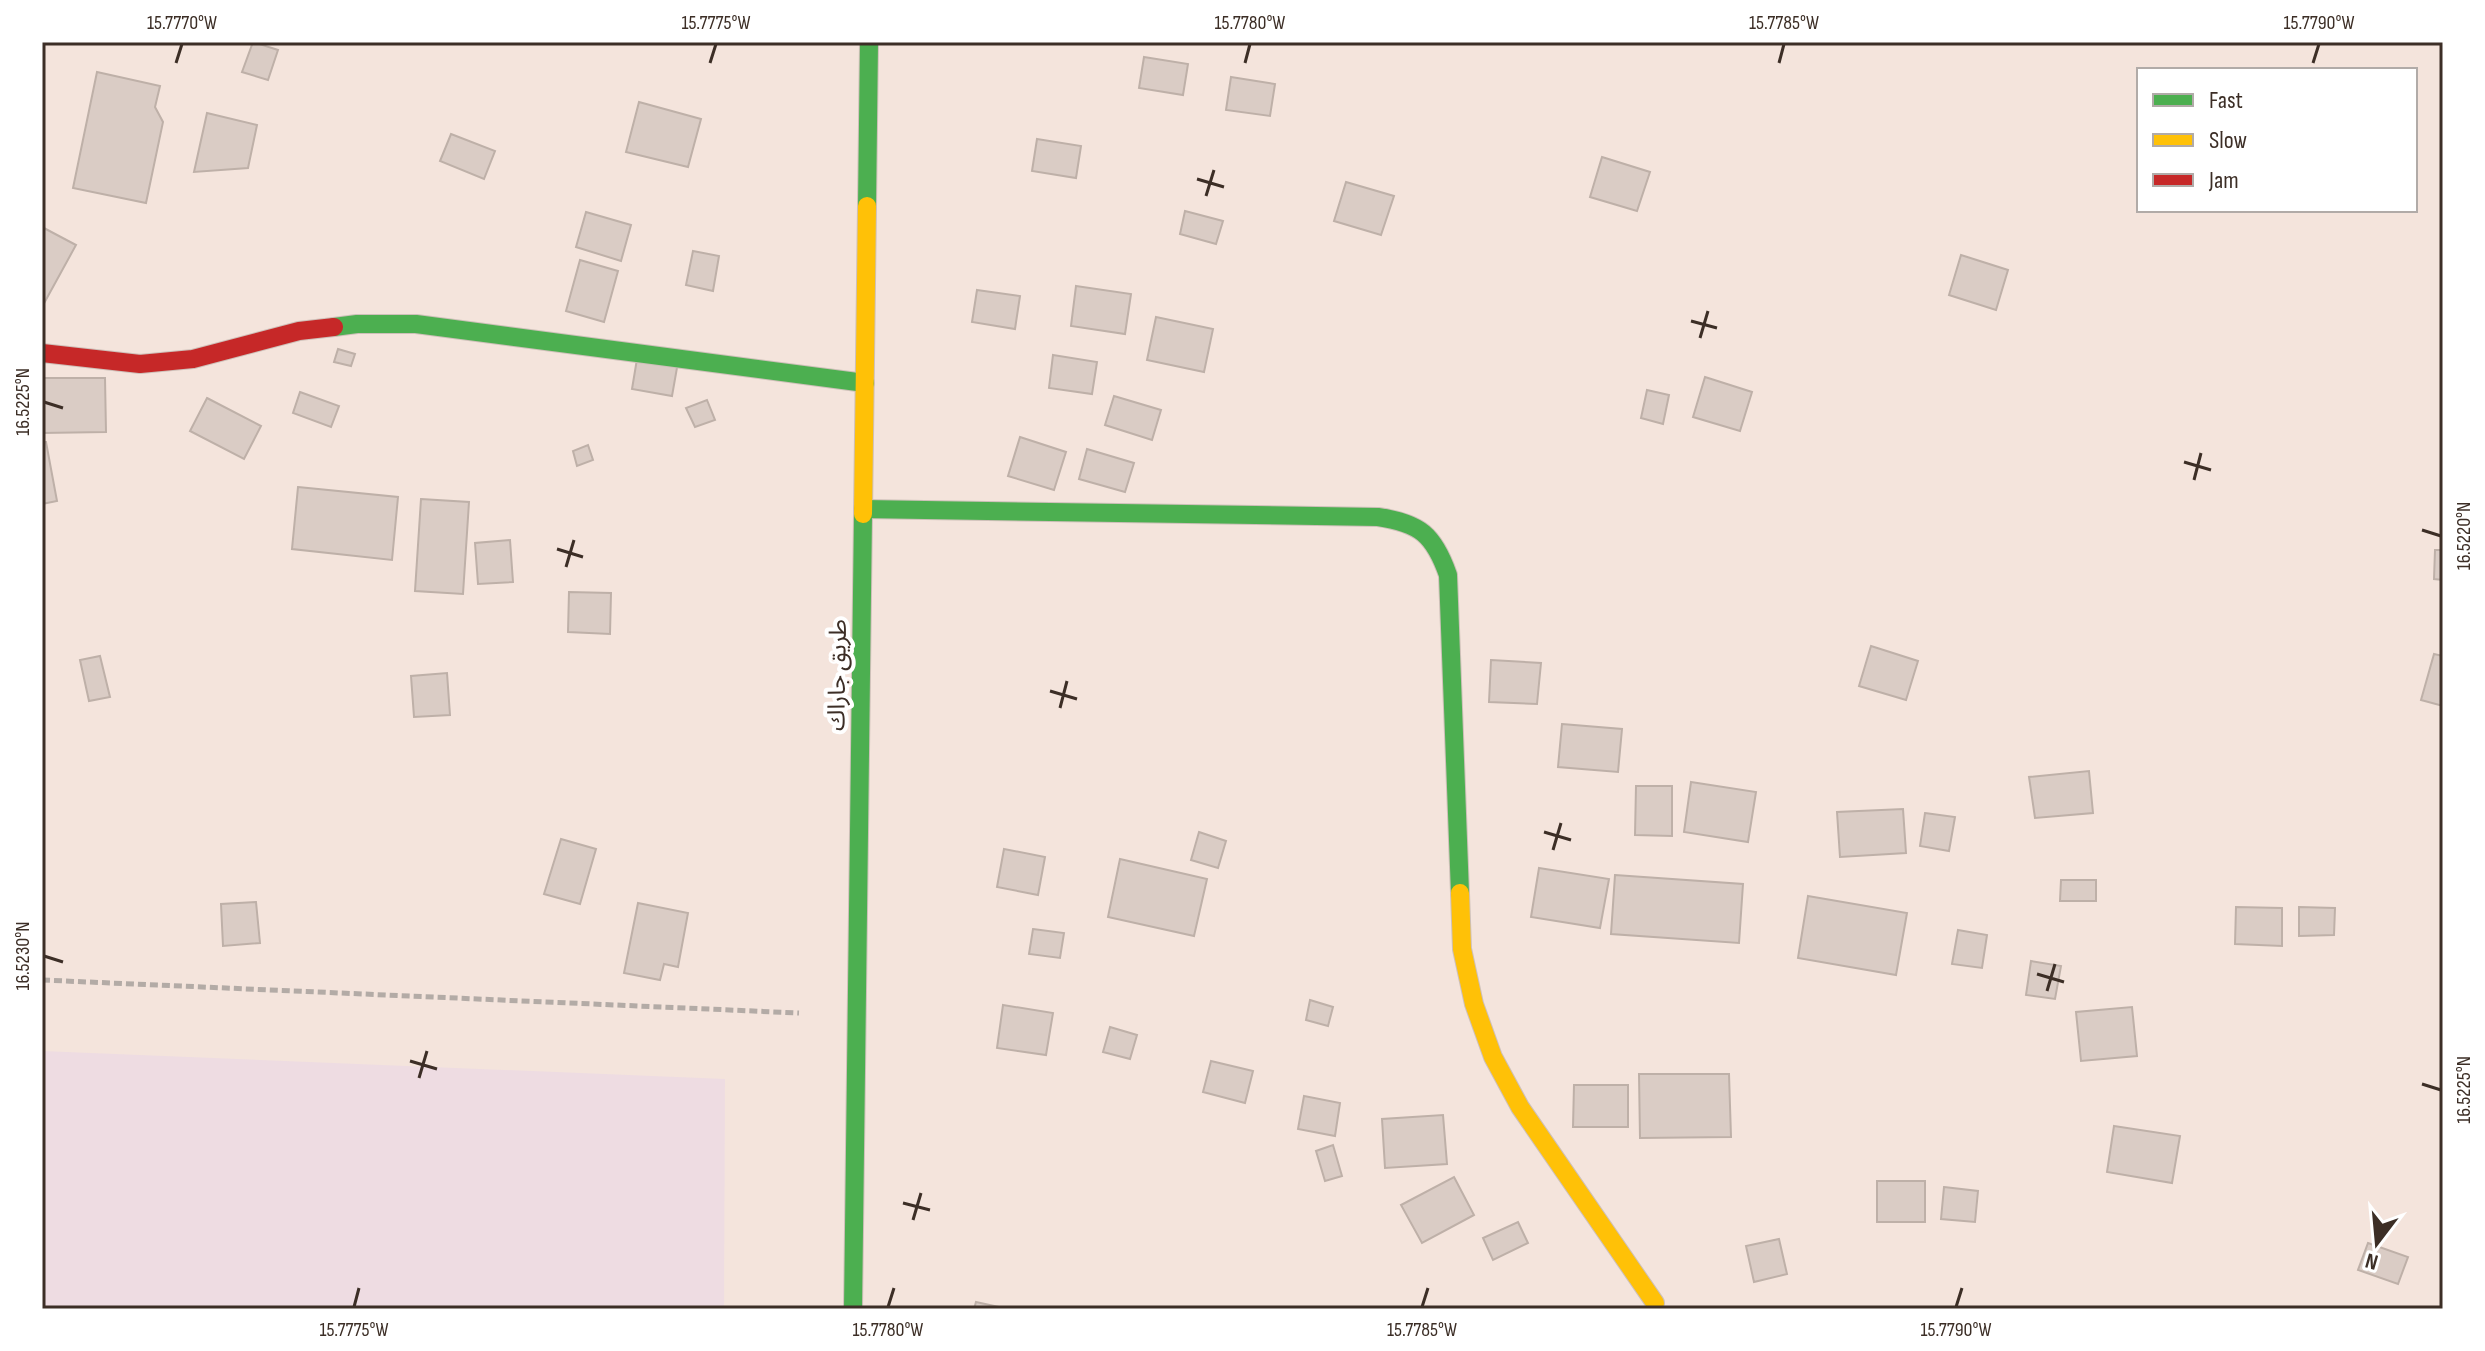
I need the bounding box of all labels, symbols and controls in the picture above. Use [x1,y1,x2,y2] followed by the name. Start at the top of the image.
[147,11,217,35] text: 15.7770°W
[681,11,751,35] text: 15.7775°W
[1215,11,1285,35] text: 15.7780°W
[1749,11,1819,35] text: 15.7785°W
[2284,11,2354,35] text: 15.7790°W
[2137,68,2417,212] legend
[2209,86,2243,115] text: Fast
[2209,126,2247,155] text: Slow
[2208,166,2239,195] text: Jam
[11,368,35,436] text: 16.5225°N
[2452,502,2476,570] text: 16.5220°N
[822,619,853,731] street label: طريق جاراك
[11,922,35,990] text: 16.5230°N
[2452,1056,2476,1124] text: 16.5225°N
[2337,1203,2417,1283] north arrow
[2363,1246,2381,1275] text: N
[319,1318,389,1342] text: 15.7775°W
[853,1318,923,1342] text: 15.7780°W
[1387,1318,1457,1342] text: 15.7785°W
[1921,1318,1991,1342] text: 15.7790°W

